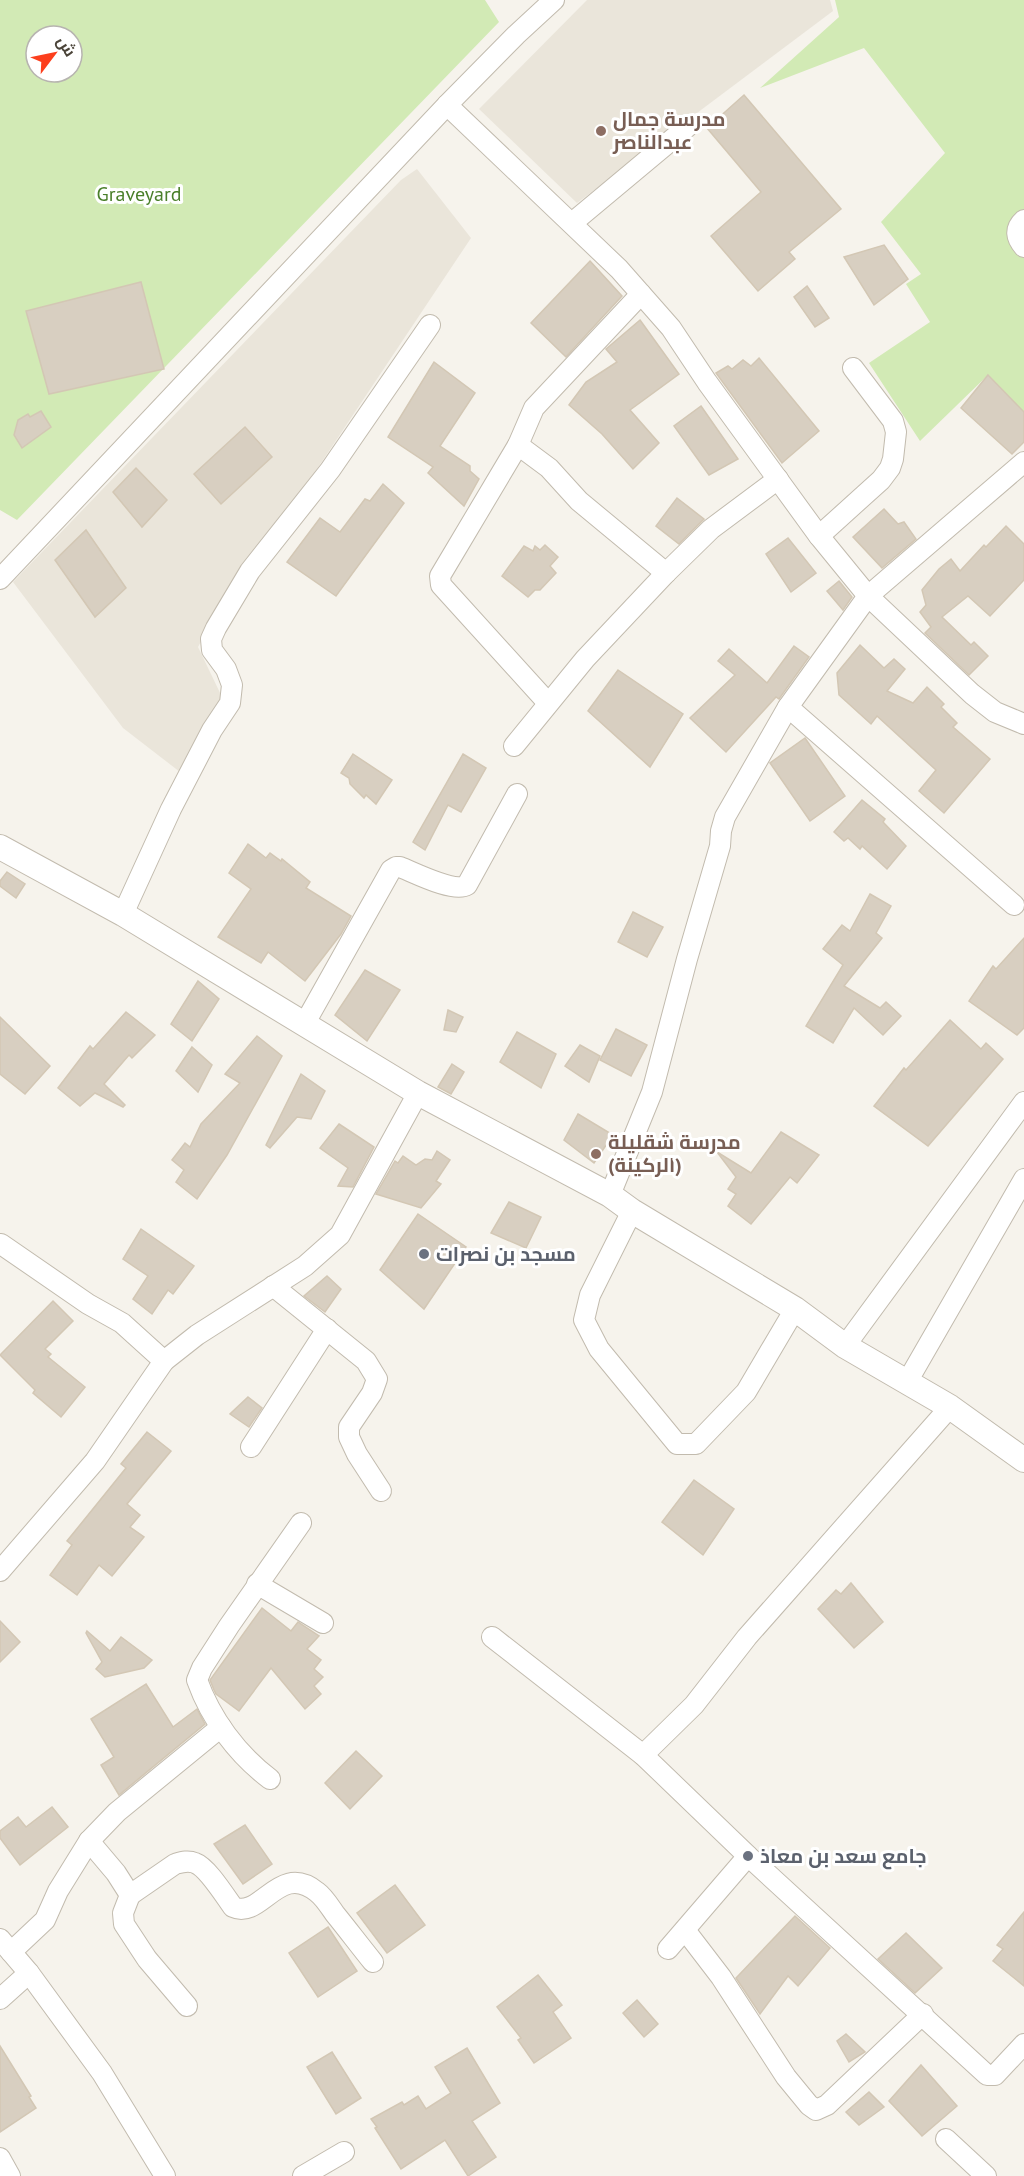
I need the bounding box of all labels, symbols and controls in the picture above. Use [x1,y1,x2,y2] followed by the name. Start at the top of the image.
[24,24,84,84] north arrow
[53,32,81,60] text: ش
[612,106,726,155] place label: مدرسة جمال عبدالناصر
[594,124,608,138] marker: مدرسة جمال عبدالناصر
[97,181,181,207] park label: Graveyard
[608,1129,741,1178] place label: مدرسة شقليلة (الركينة)
[589,1147,603,1161] marker: مدرسة شقليلة (الركينة)
[436,1241,576,1267] place label: مسجد بن نصرات
[417,1247,431,1261] marker: مسجد بن نصرات
[760,1843,927,1870] place label: جامع سعد بن معاذ
[741,1849,755,1863] marker: جامع سعد بن معاذ

